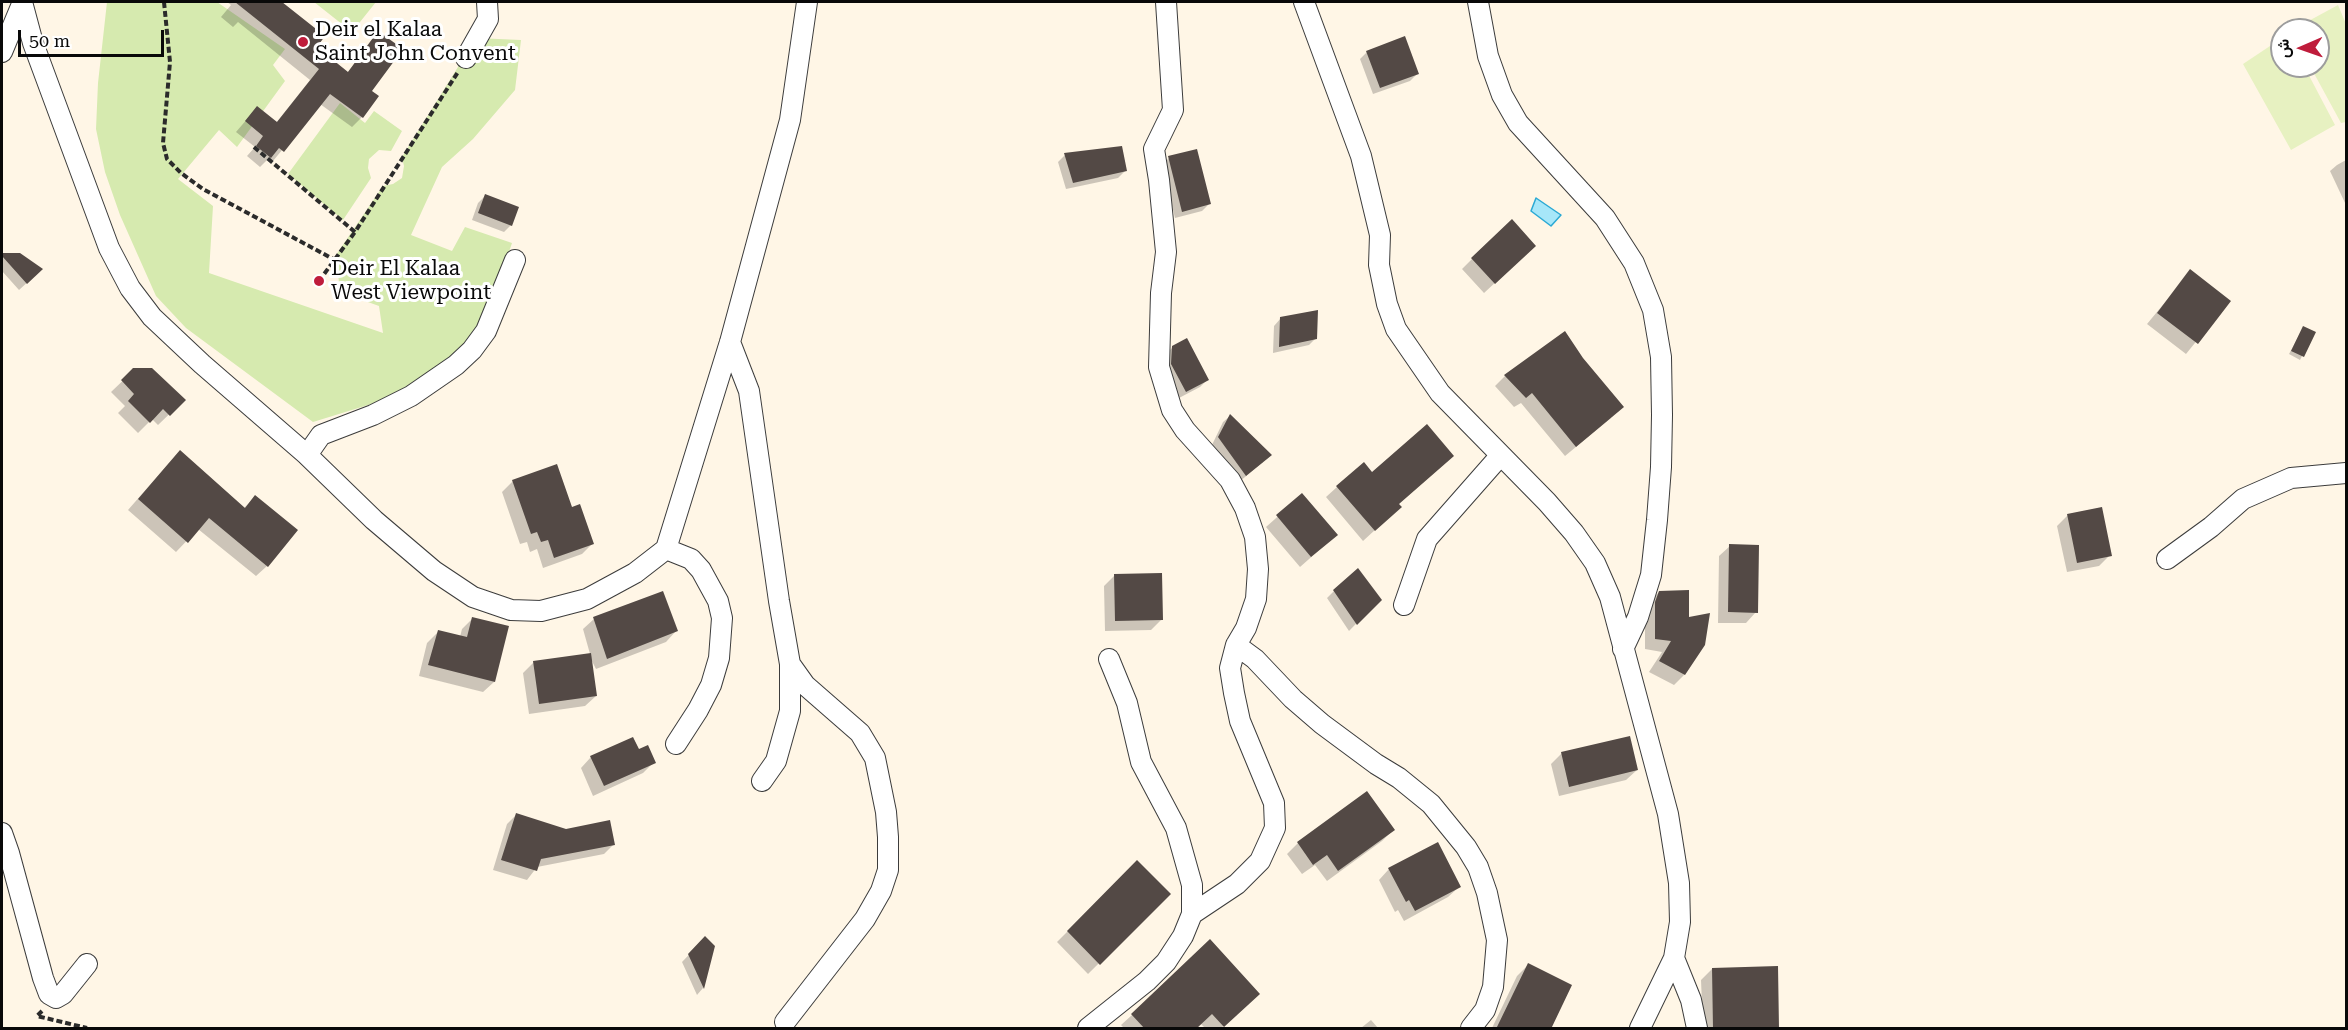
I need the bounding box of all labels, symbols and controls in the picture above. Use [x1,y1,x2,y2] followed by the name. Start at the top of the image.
[315,17,516,67] place label: Deir el Kalaa Saint John Convent
[21,18,166,56] scale bar
[2270,18,2330,78] north arrow
[29,30,70,51] text: 50 m
[296,35,310,49] marker: Deir el Kalaa Saint John Convent
[2274,39,2293,59] text: ش
[331,256,491,306] place label: Deir El Kalaa West Viewpoint
[312,274,326,288] marker: Deir El Kalaa West Viewpoint

